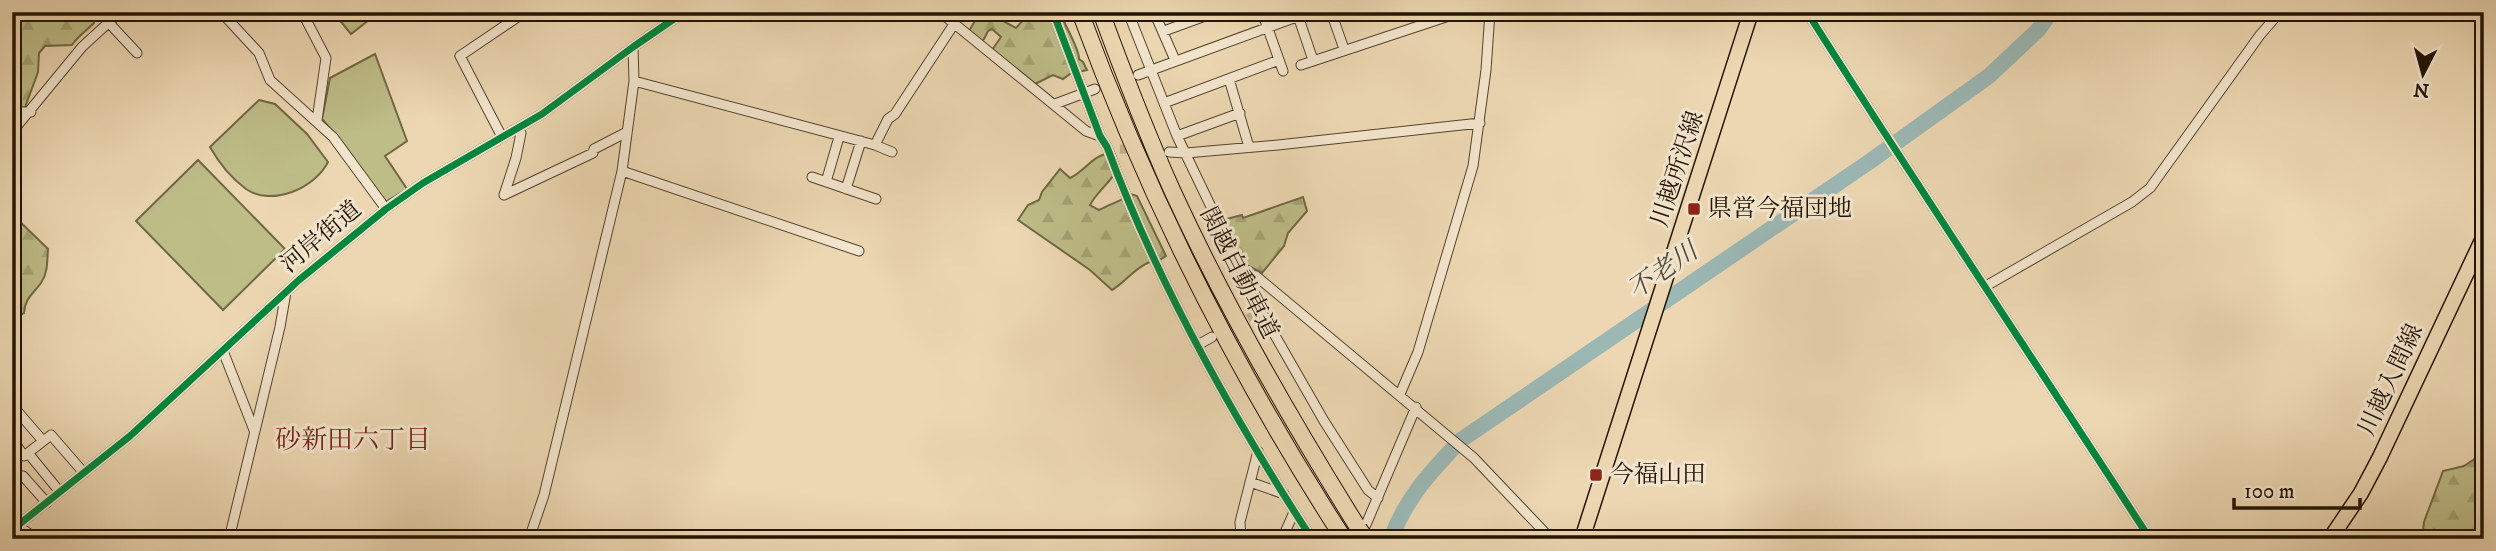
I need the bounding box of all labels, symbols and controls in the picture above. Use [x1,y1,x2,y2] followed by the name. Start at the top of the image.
[2388,38,2458,108] north arrow
[2412,77,2430,102] text: N
[1645,107,1711,231] street label: 川越所沢線
[1708,194,1852,224] place label: 県営今福団地
[275,195,367,279] street label: 河岸街道
[1686,201,1702,217] marker: 県営今福団地
[1193,202,1285,344] street label: 関越自動車道
[1622,233,1707,307] water label: 不老川
[2352,319,2430,441] street label: 川越入間線
[275,424,431,457] district label: 砂新田六丁目
[1610,460,1706,490] place label: 今福山田
[1588,467,1604,483] marker: 今福山田
[2234,467,2360,511] scale bar
[2244,479,2295,505] text: 100 m

